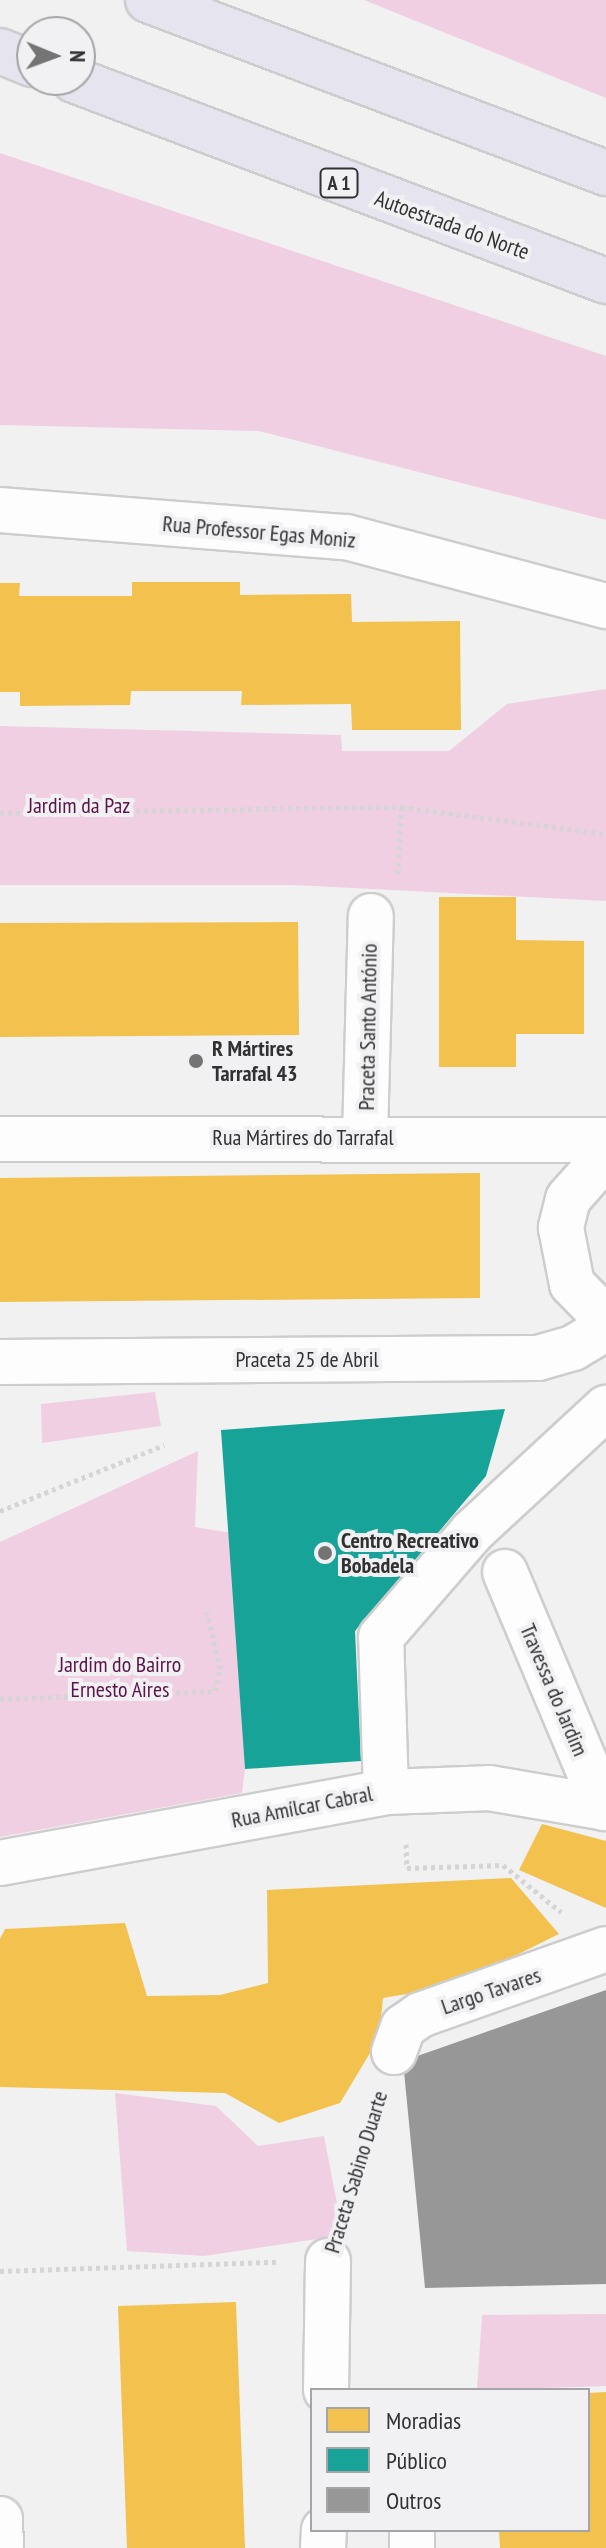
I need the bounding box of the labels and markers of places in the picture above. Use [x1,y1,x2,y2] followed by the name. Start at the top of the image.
[212,1035,297,1086] place label: R Mártires Tarrafal 43
[187,1052,205,1070] marker: R Mártires Tarrafal 43
[341,1527,479,1578] place label: Centro Recreativo Bobadela
[316,1544,334,1562] marker: Centro Recreativo Bobadela

